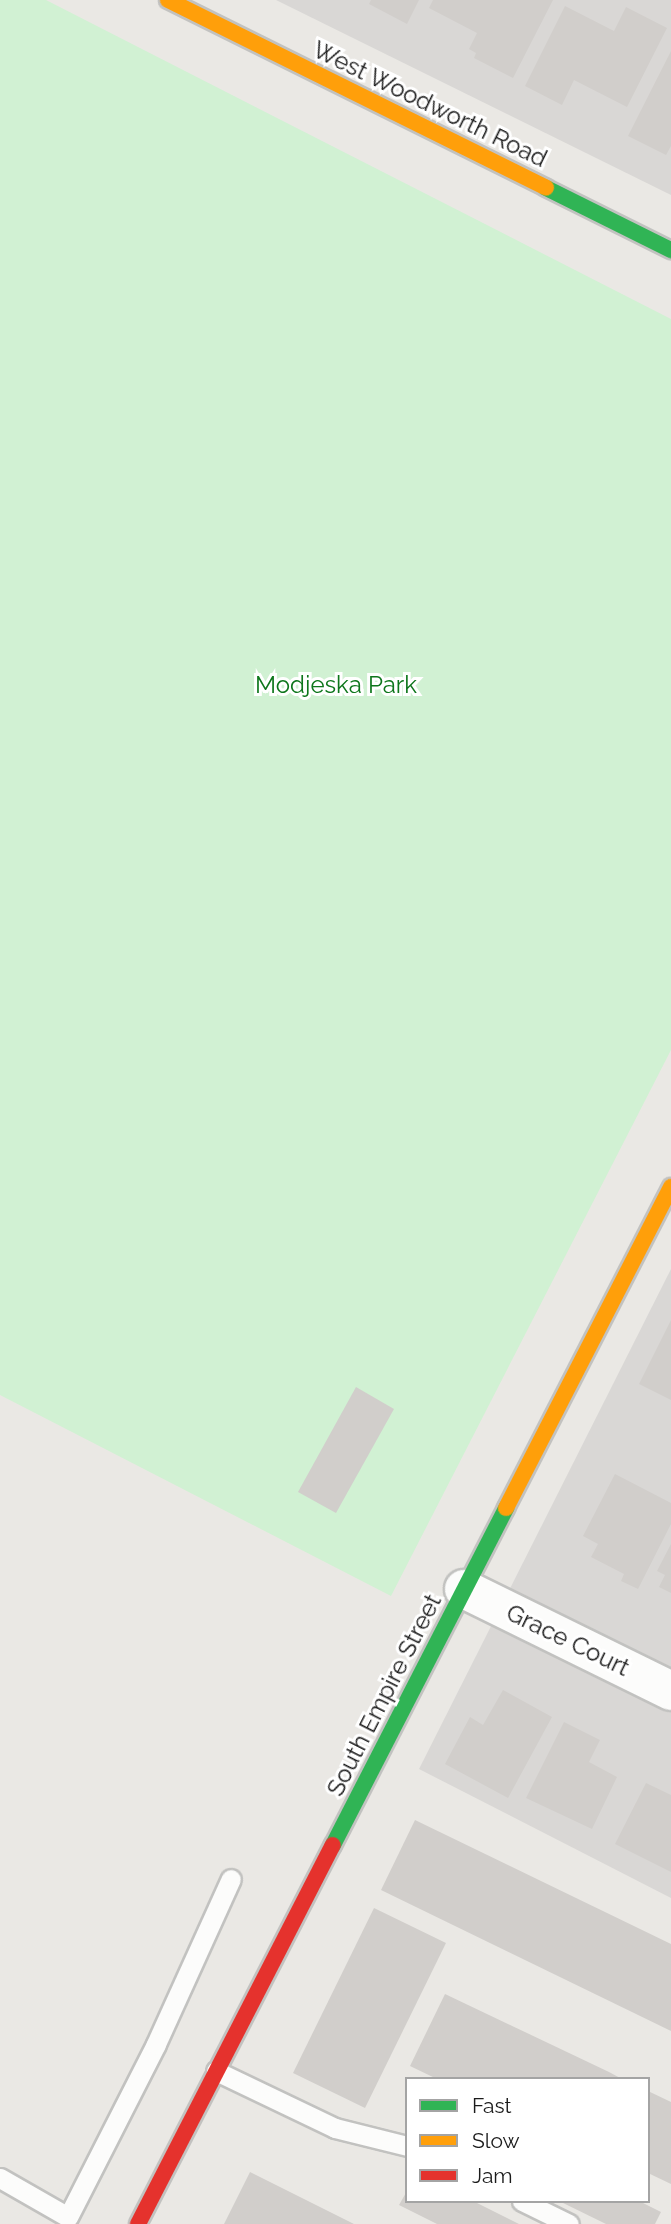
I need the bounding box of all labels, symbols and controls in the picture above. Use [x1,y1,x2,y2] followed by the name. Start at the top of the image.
[308,35,552,173] street label: West Woodworth Road
[255,671,417,699] park label: Modjeska Park
[321,1589,447,1801] street label: South Empire Street
[502,1598,634,1682] street label: Grace Court
[405,2077,650,2203] legend
[472,2093,512,2118] text: Fast
[472,2128,520,2153] text: Slow
[472,2163,513,2188] text: Jam

